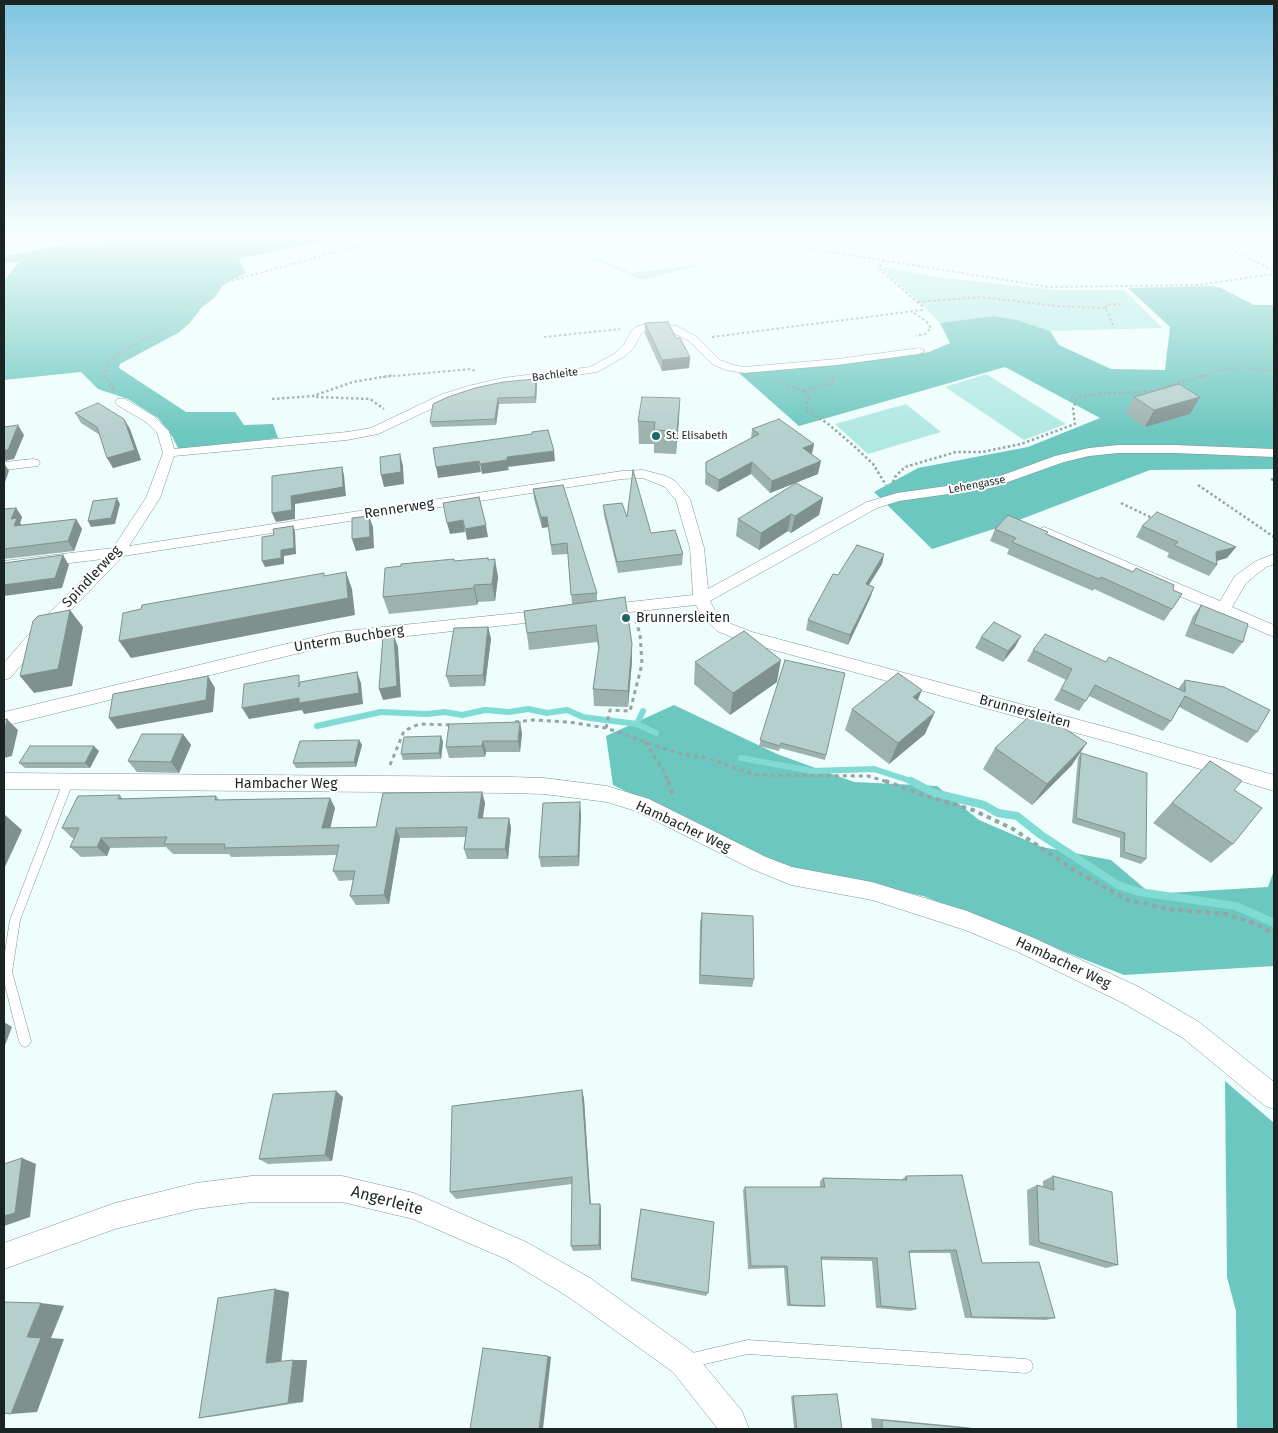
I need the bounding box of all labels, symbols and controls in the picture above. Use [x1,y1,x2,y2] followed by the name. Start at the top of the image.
[531,365,579,385] street label: Bachleite
[666,429,728,443] place label: St. Elisabeth
[650,430,662,442] marker: St. Elisabeth
[947,473,1007,497] street label: Lehengasse
[363,495,435,523] street label: Rennerweg
[59,543,125,611] street label: Spindlerweg
[636,610,730,626] place label: Brunnersleiten
[620,612,632,624] marker: Brunnersleiten
[293,622,405,656] street label: Unterm Buchberg
[977,692,1073,732] street label: Brunnersleiten
[235,776,337,792] street label: Hambacher Weg
[633,798,733,856] street label: Hambacher Weg
[1013,934,1113,992] street label: Hambacher Weg
[349,1182,425,1220] street label: Angerleite

